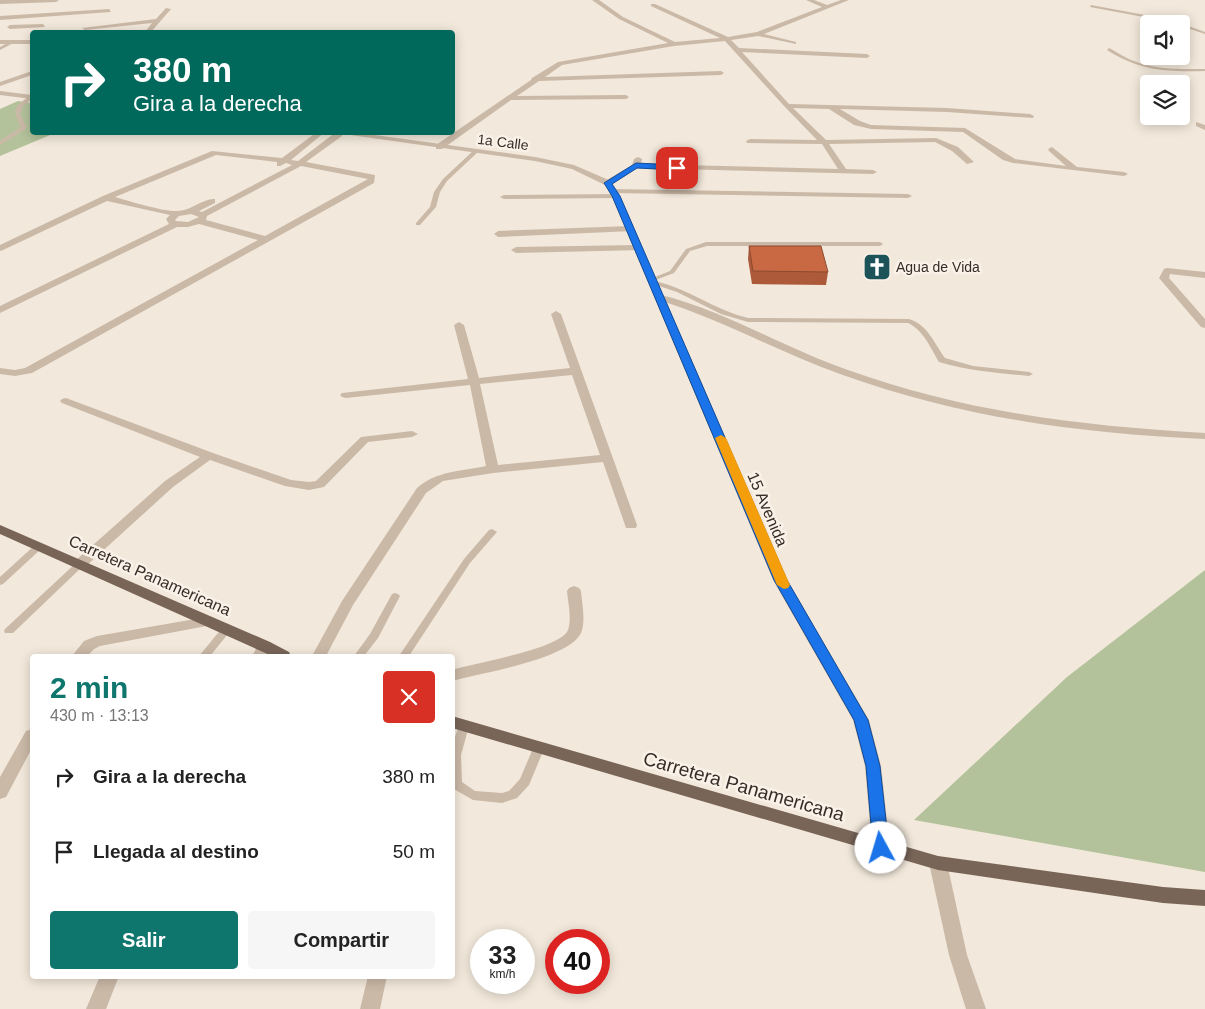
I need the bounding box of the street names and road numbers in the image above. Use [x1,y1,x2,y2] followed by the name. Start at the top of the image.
[477,131,530,153] street label: 1a Calle
[744,470,791,549] street label: 15 Avenida
[66,532,233,619] street label: Carretera Panamericana
[641,748,847,825] street label: Carretera Panamericana

